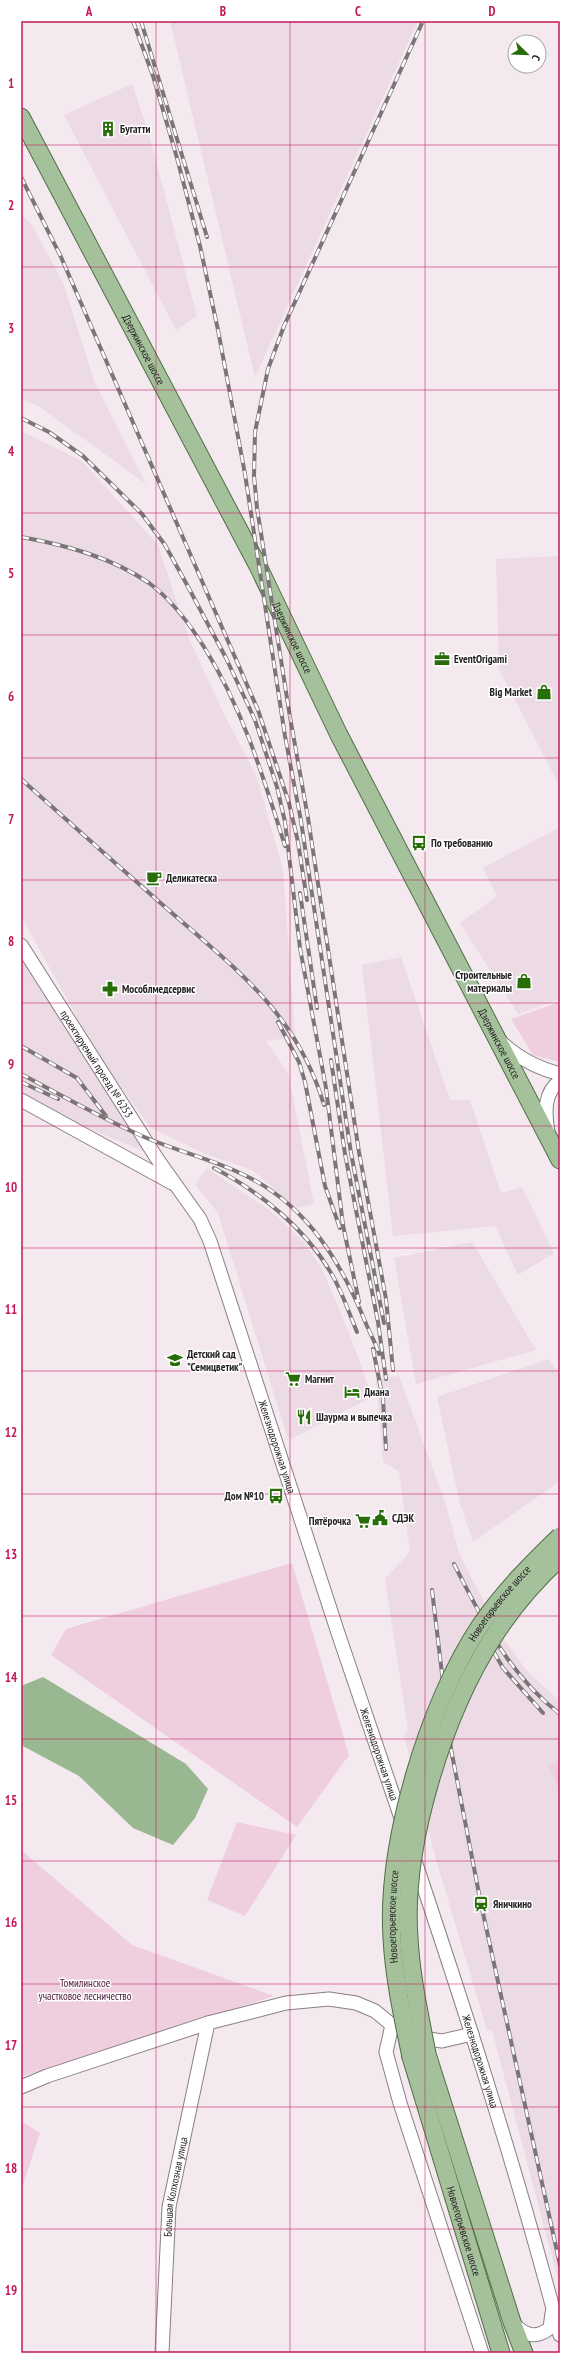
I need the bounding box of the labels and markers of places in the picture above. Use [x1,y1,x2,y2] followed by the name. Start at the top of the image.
[99,120,117,138] building icon: Бугатти
[120,122,151,136] place label: Бугатти
[433,650,451,668] office icon: EventOrigami
[454,652,507,666] place label: EventOrigami
[535,683,553,701] shop icon: Big Market
[490,685,533,699] place label: Big Market
[410,834,428,852] bus stop icon: По требованию
[431,836,493,850] place label: По требованию
[145,869,163,887] cafe icon: Деликатеска
[166,871,217,885] place label: Деликатеска
[455,968,512,995] place label: Строительные материалы
[515,972,533,990] shop icon: Строительные материалы
[101,980,119,998] pharmacy icon: Мособлмедсервис
[122,982,195,996] place label: Мособлмедсервис
[187,1347,243,1374] place label: Детский сад "Семицветик"
[166,1351,184,1369] school or university icon: Детский сад "Семицветик"
[284,1370,302,1388] supermarket icon: Магнит
[305,1372,334,1386] place label: Магнит
[343,1383,361,1401] hotel icon: Диана
[364,1385,390,1399] place label: Диана
[295,1408,313,1426] restaurant icon: Шаурма и выпечка
[316,1410,392,1424] place label: Шаурма и выпечка
[267,1487,285,1505] bus stop icon: Дом №10
[225,1489,264,1503] place label: Дом №10
[371,1509,389,1527] public building icon: СДЭК
[392,1511,415,1525] place label: СДЭК
[354,1512,372,1530] supermarket icon: Пятёрочка
[309,1514,351,1528] place label: Пятёрочка
[472,1895,490,1913] station icon: Яничкино
[493,1897,532,1911] place label: Яничкино

